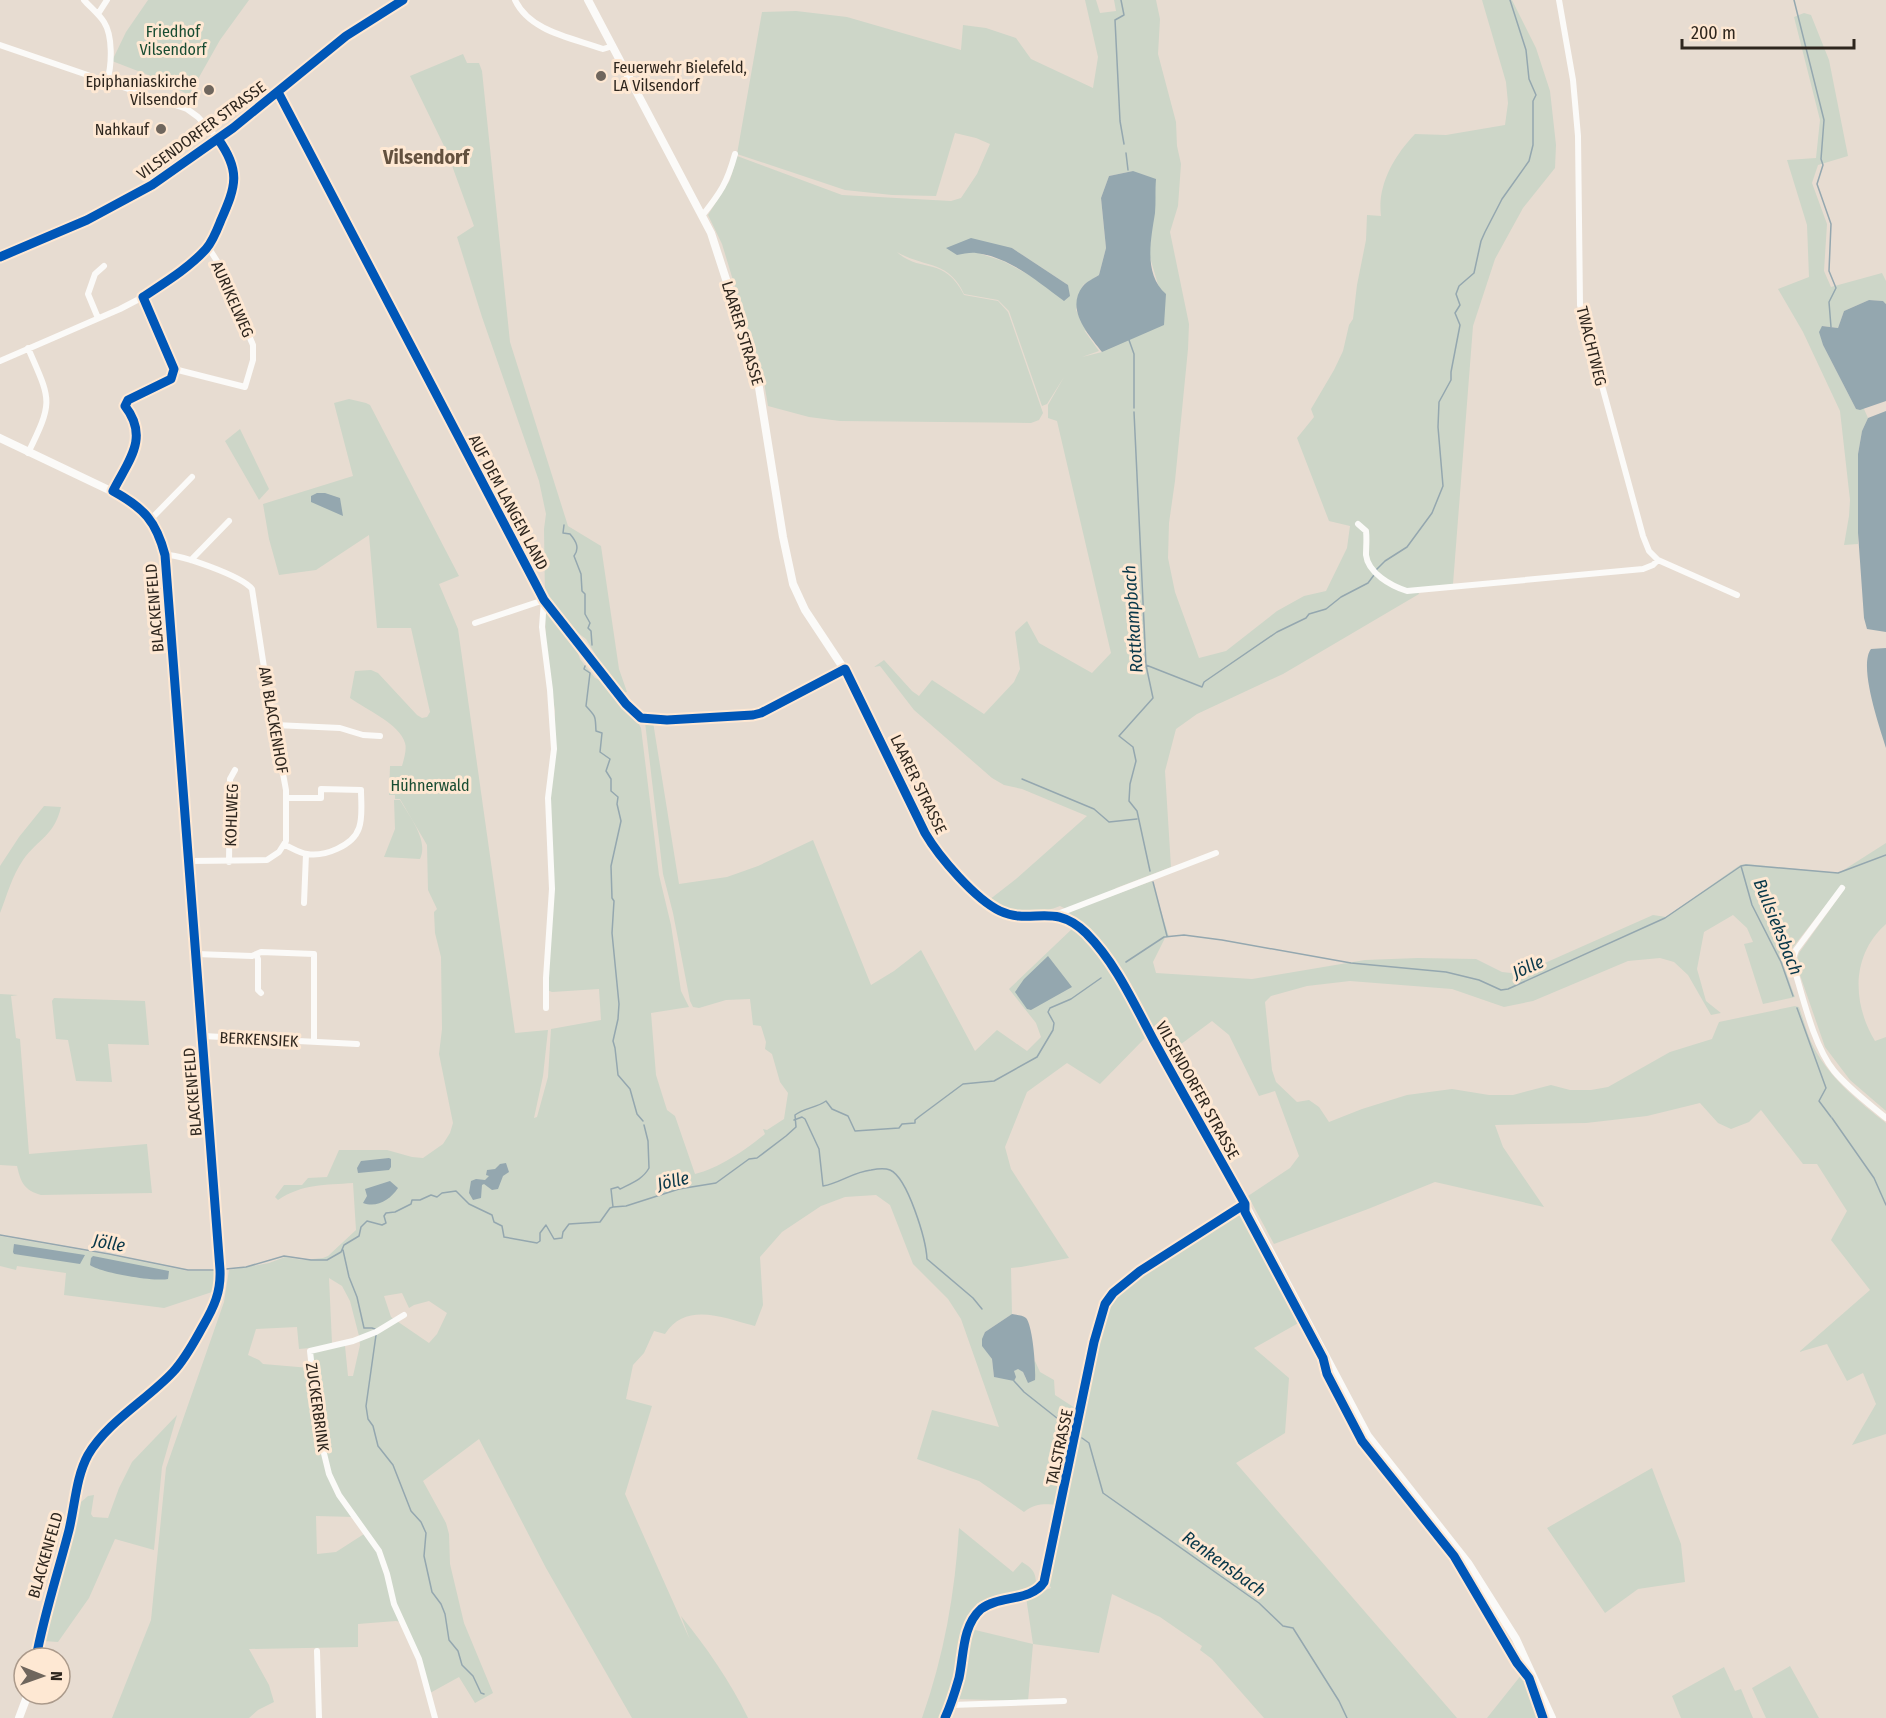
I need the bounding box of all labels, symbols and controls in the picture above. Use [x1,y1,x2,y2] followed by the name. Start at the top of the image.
[1682,12,1854,50] scale bar
[139,22,208,59] park label: Friedhof Vilsendorf
[1691,22,1736,44] text: 200 m
[613,58,747,95] place label: Feuerwehr Bielefeld, LA Vilsendorf
[594,69,608,83] marker: Feuerwehr Bielefeld, LA Vilsendorf
[85,72,198,109] place label: Epiphaniaskirche Vilsendorf
[133,77,269,184] street label: VILSENDORFER STRASSE
[202,83,216,97] marker: Epiphaniaskirche Vilsendorf
[95,120,150,139] place label: Nahkauf
[154,122,168,136] marker: Nahkauf
[382,145,470,169] district label: Vilsendorf
[207,258,258,340] street label: AURIKELWEG
[718,279,767,388] street label: LAARER STRASSE
[1572,304,1611,388] street label: TWACHTWEG
[465,431,552,573] street label: AUF DEM LANGEN LAND
[141,563,168,653] street label: BLACKENFELD
[1118,564,1148,674] water label: Rottkampbach
[255,665,292,775] street label: AM BLACKENHOF
[886,732,951,837] street label: LAARER STRASSE
[390,776,470,795] park label: Hühnerwald
[221,783,242,847] street label: KOHLWEG
[1749,876,1807,978] water label: Bullsieksbach
[1508,950,1548,984] water label: Jölle
[1152,1018,1243,1163] street label: VILSENDORFER STRASSE
[219,1028,299,1051] street label: BERKENSIEK
[179,1047,206,1137] street label: BLACKENFELD
[654,1167,692,1196] water label: Jölle
[90,1229,127,1257] water label: Jölle
[302,1361,333,1453] street label: ZUCKERBRINK
[1042,1407,1077,1487] street label: TALSTRASSE
[24,1510,67,1600] street label: BLACKENFELD
[1178,1526,1270,1602] water label: Renkensbach
[12,1646,72,1706] north arrow
[47,1671,66,1681] text: N

